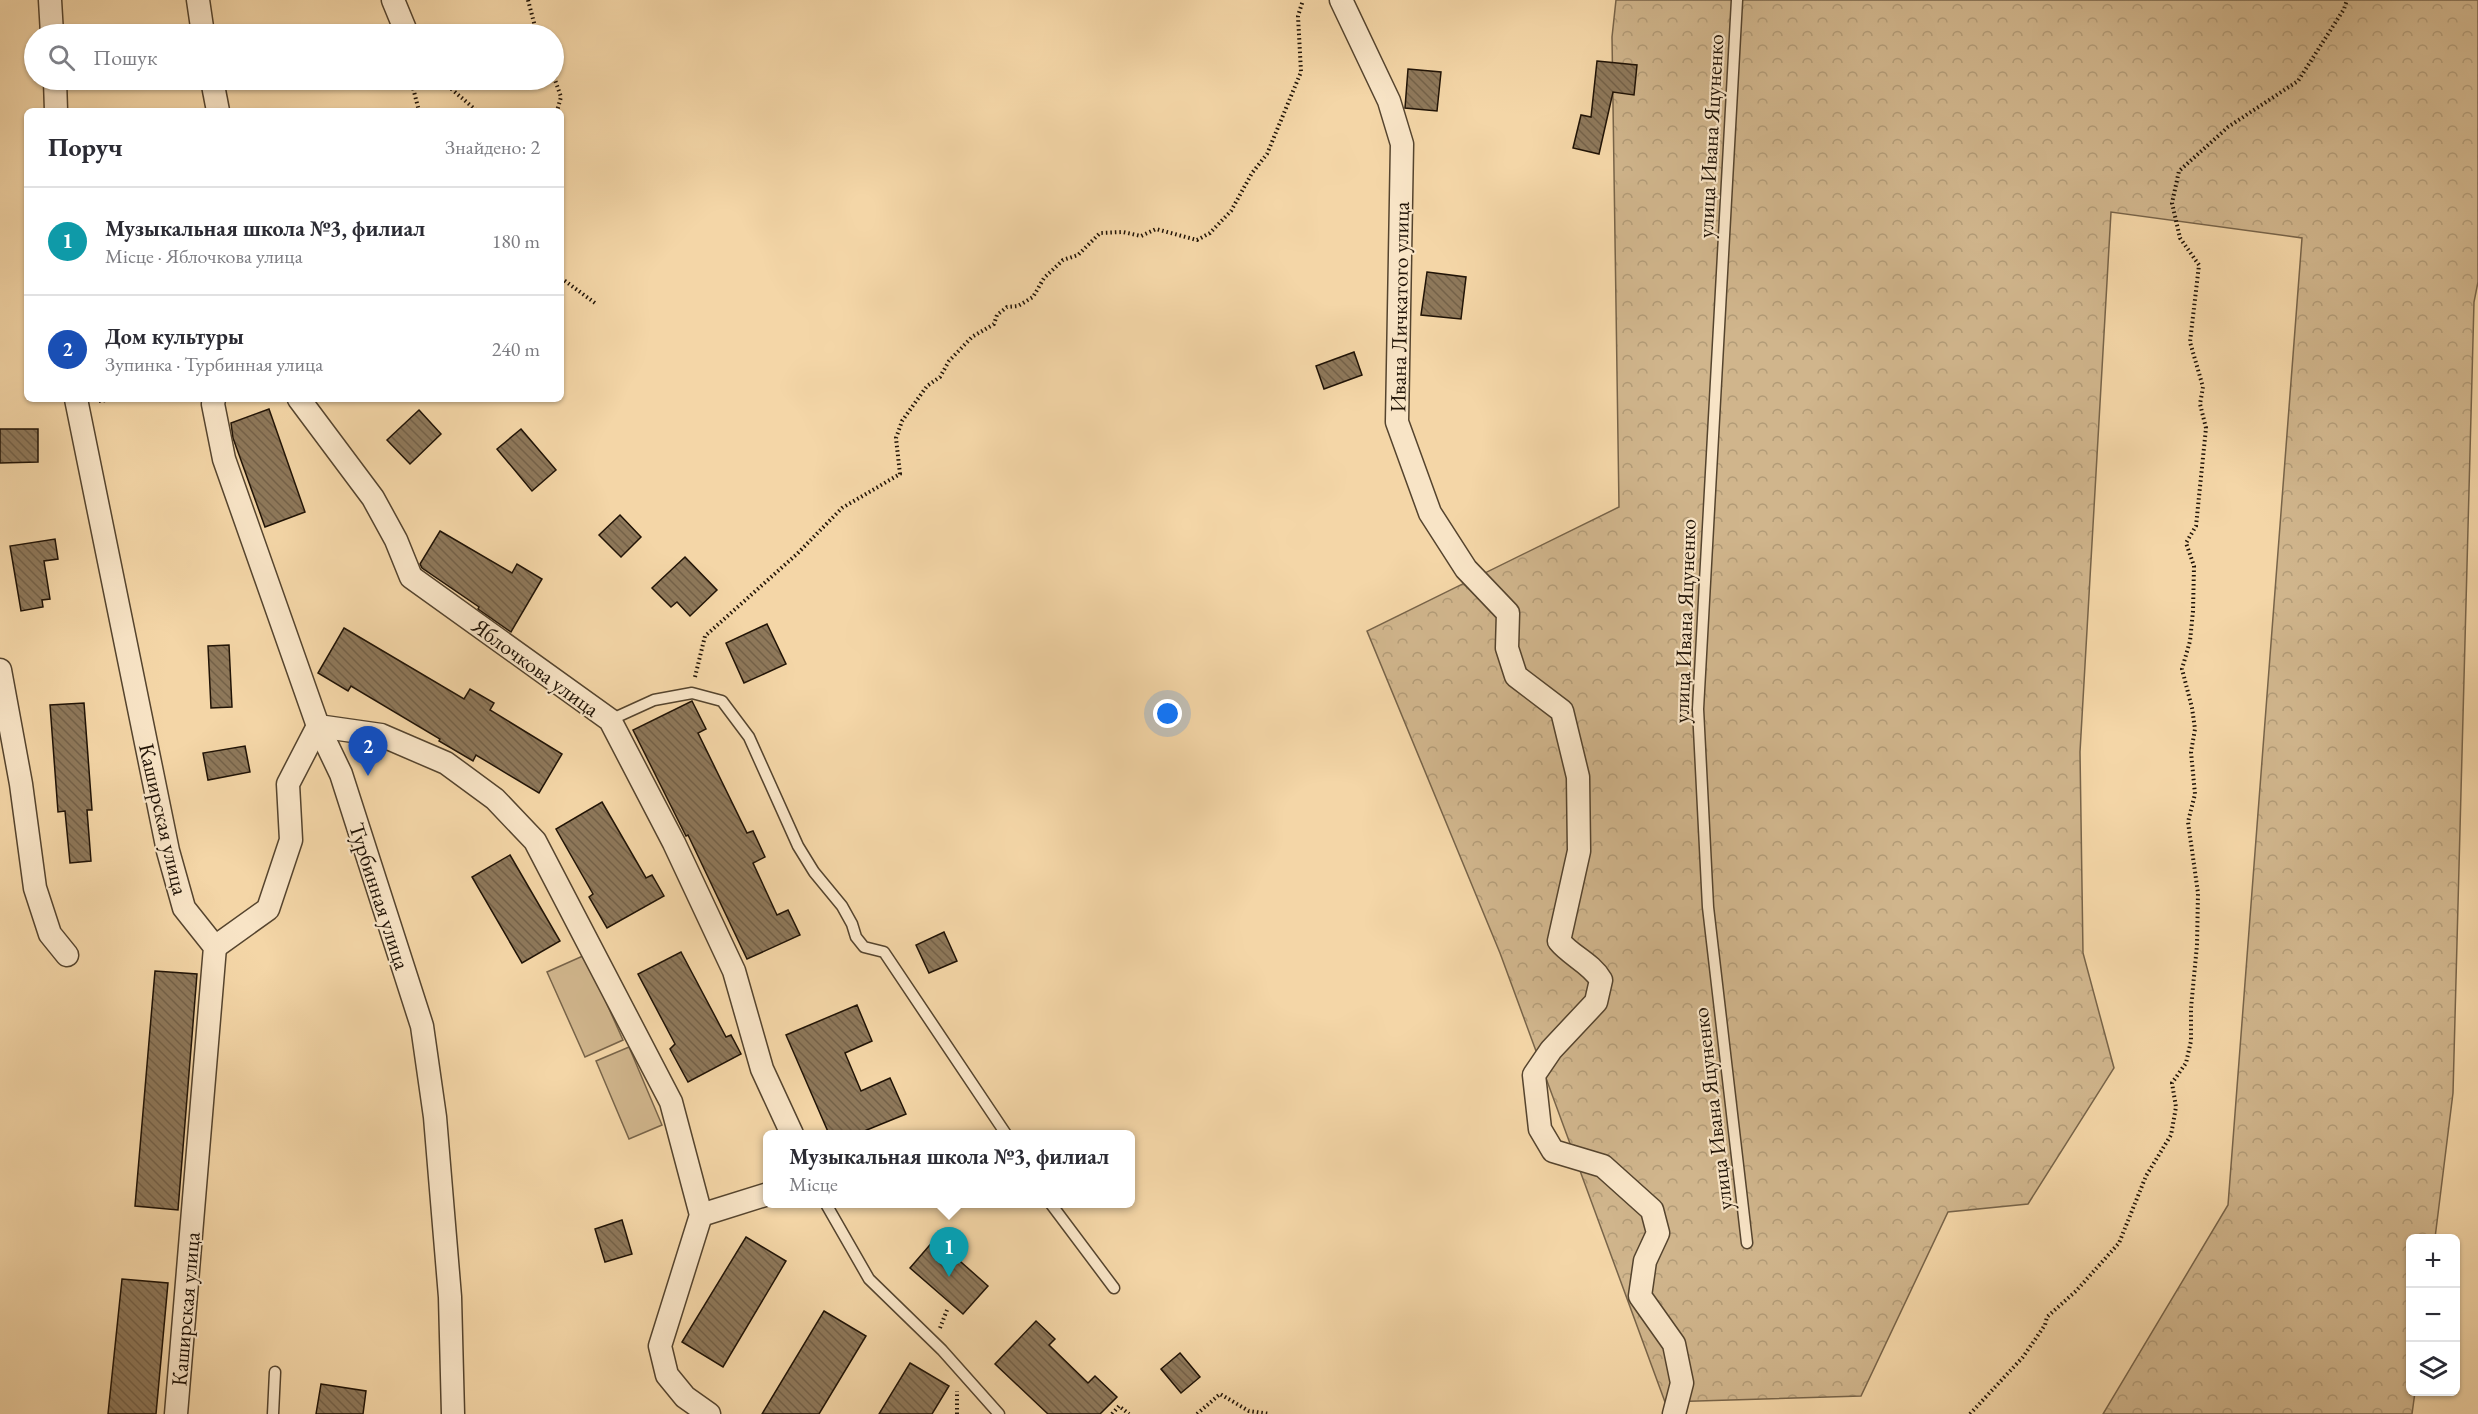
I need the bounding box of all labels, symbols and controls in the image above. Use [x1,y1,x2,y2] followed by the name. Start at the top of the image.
[24,24,564,90] search box
[1691,33,1730,239] street label: улица Ивана Яцуненко
[45,41,78,74] icon: search
[93,43,157,72] text: Пошук
[48,130,123,164] text: Поруч
[445,134,540,160] text: Знайдено: 2
[1383,201,1416,413] street label: Ивана Личкатого улица
[105,214,425,243] text: Музыкальная школа №3, филиал
[62,228,73,254] text: 1
[492,228,540,254] text: 180 m
[105,243,303,269] text: Місце · Яблочкова улица
[105,322,244,351] text: Дом культуры
[62,336,73,362] text: 2
[492,336,540,362] text: 240 m
[105,351,323,377] text: Зупинка · Турбинная улица
[1666,518,1703,724] street label: улица Ивана Яцуненко
[466,611,605,723] street label: Яблочкова улица
[1153,699,1182,728] your location
[348,726,388,776] pin: 2
[132,740,195,898] street label: Каширская улица
[342,819,417,974] street label: Турбинная улица
[1686,1006,1739,1212] street label: улица Ивана Яцуненко
[763,1130,1135,1208] popup
[789,1142,1109,1171] text: Музыкальная школа №3, филиал
[789,1171,838,1197] text: Місце
[930,1228,968,1277] pin: 1
[164,1230,207,1387] street label: Каширская улица
[2406,1234,2460,1396] map controls
[2406,1234,2460,1288] button: +
[2406,1288,2460,1342] button: −
[2406,1342,2460,1396] button: layers

